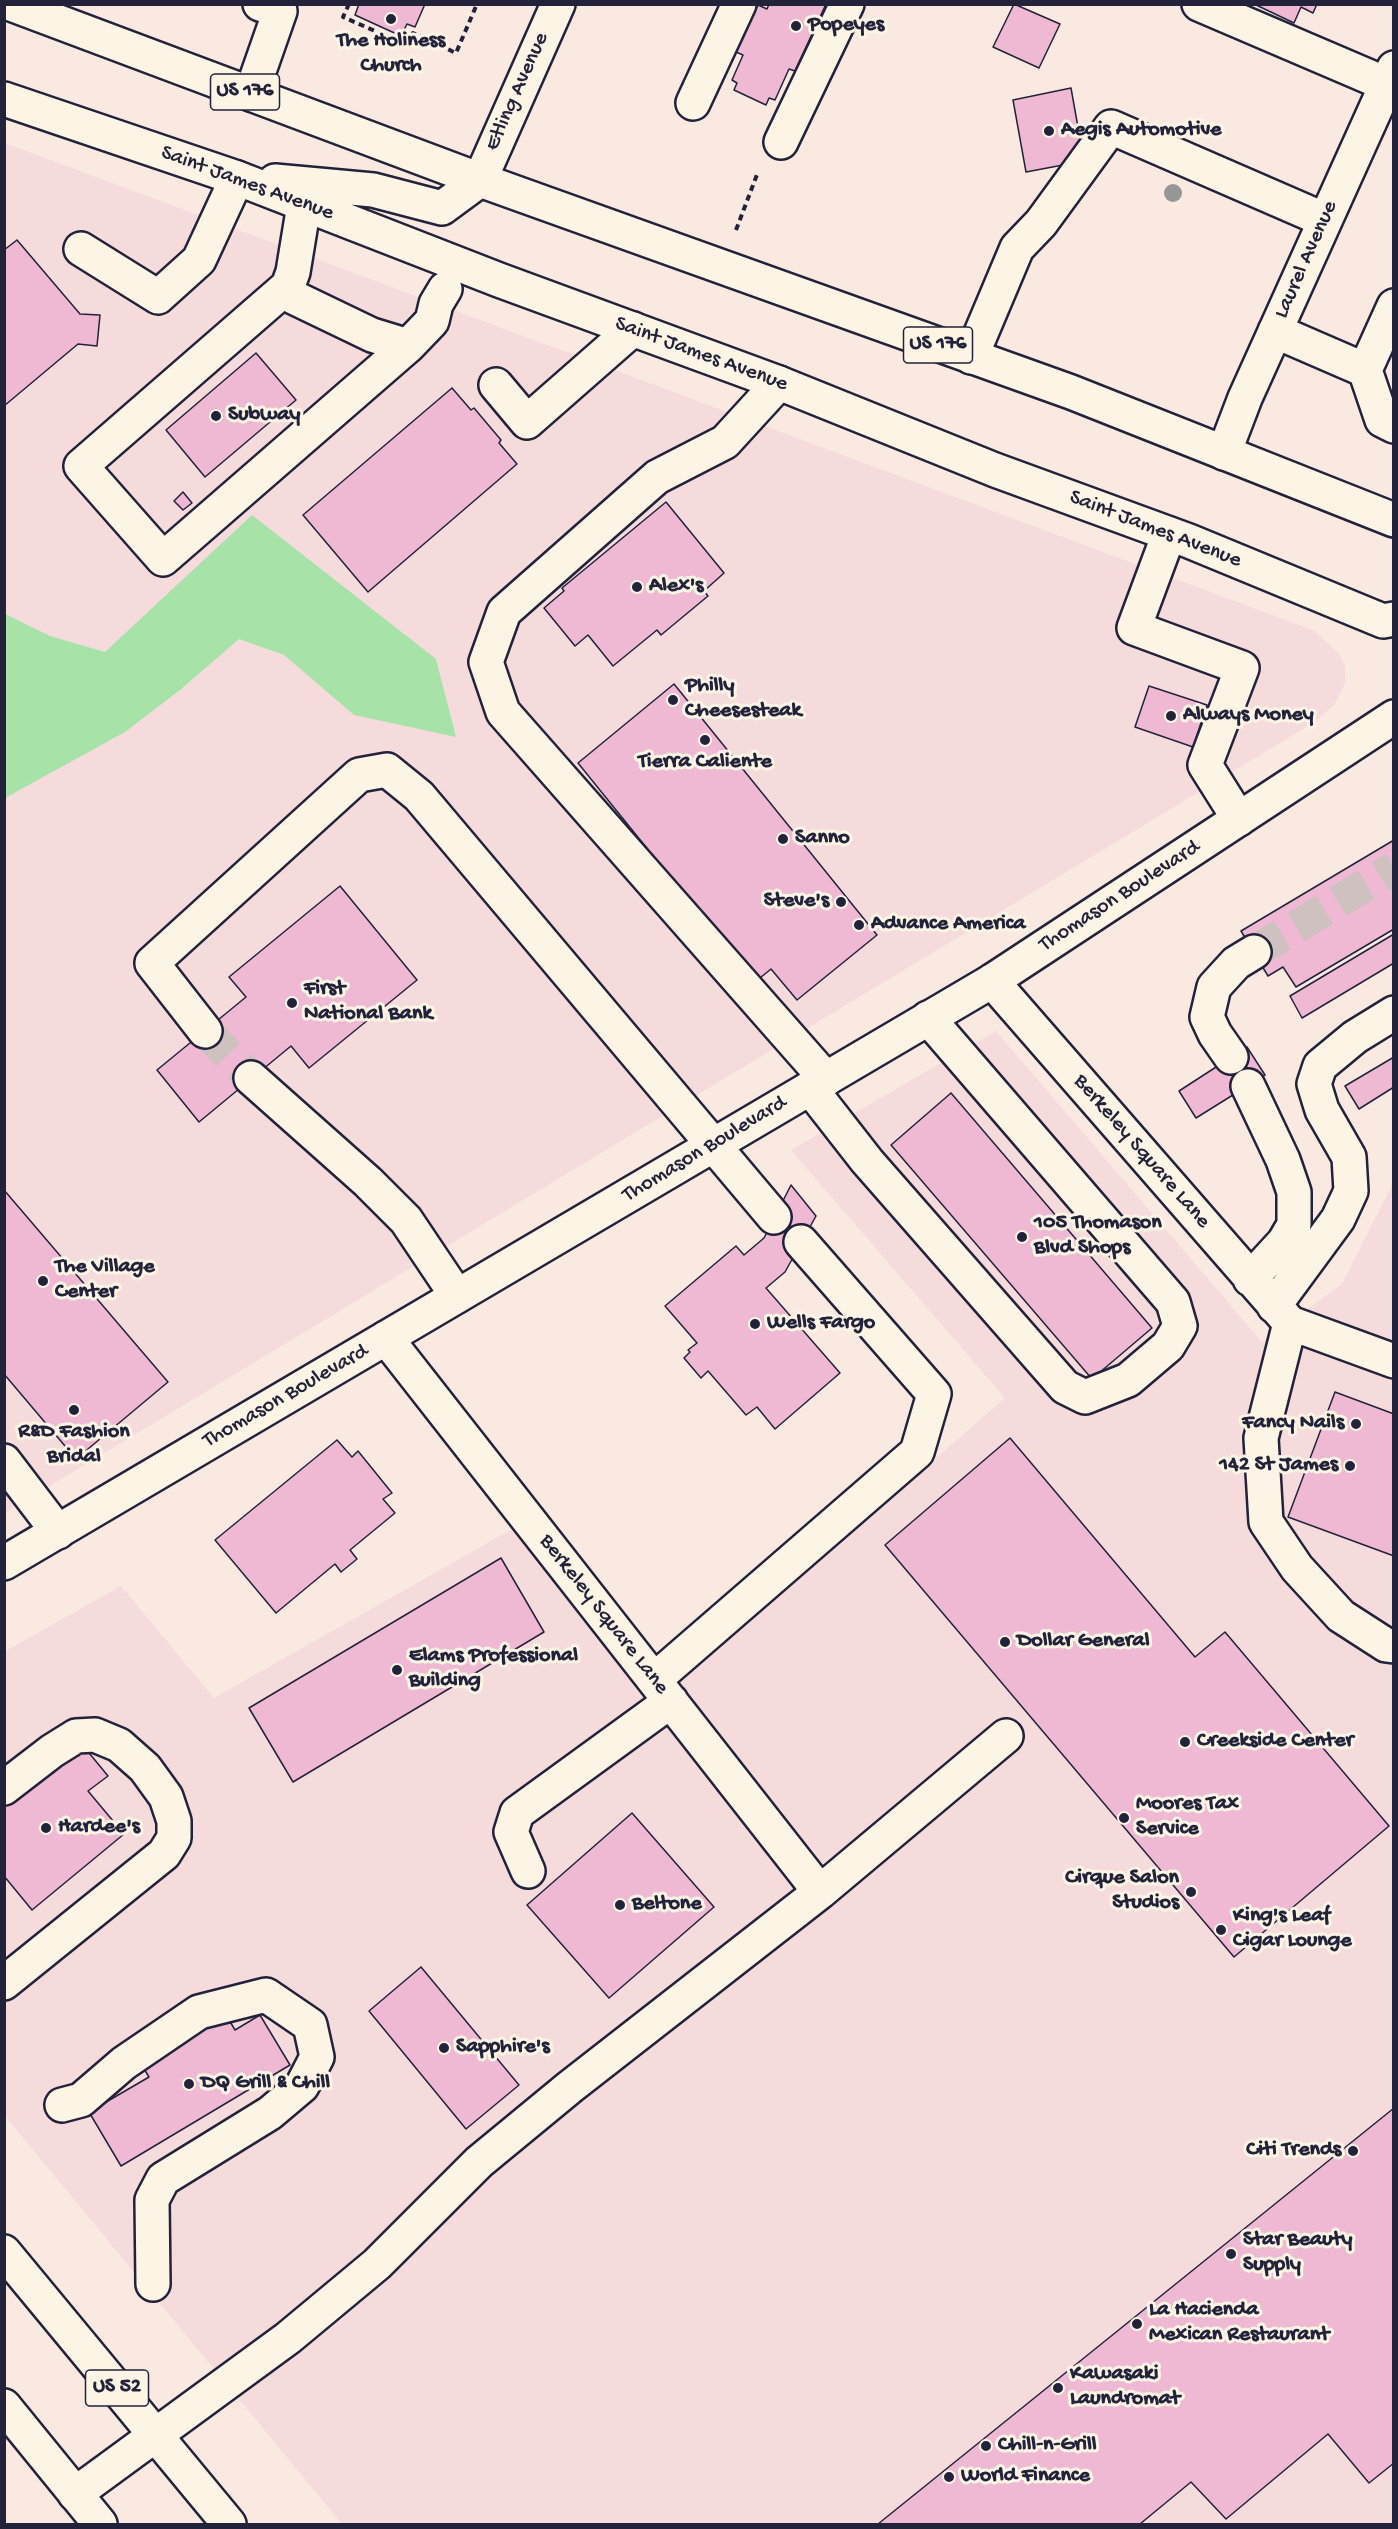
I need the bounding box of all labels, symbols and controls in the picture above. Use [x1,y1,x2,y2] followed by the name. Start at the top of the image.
[384,12,398,26] marker: The Holiness Church
[808,13,884,39] place label: Popeyes
[789,19,803,33] marker: Popeyes
[337,29,445,80] place label: The Holiness Church
[480,29,556,155] street label: Etling Avenue
[210,74,280,110] road number: US 176
[1061,118,1221,144] place label: Aegis Automotive
[1042,124,1056,138] marker: Aegis Automotive
[157,140,337,228] street label: Saint James Avenue
[1269,197,1345,323] street label: Laurel Avenue
[611,311,791,399] street label: Saint James Avenue
[904,327,972,363] road number: US 176
[228,403,300,429] place label: Subway
[209,409,223,423] marker: Subway
[1065,485,1245,575] street label: Saint James Avenue
[649,574,703,600] place label: Alex's
[630,580,644,594] marker: Alex's
[685,674,801,726] place label: Philly Cheesesteak
[666,693,680,707] marker: Philly Cheesesteak
[1183,703,1314,729] place label: Always Money
[1164,709,1178,723] marker: Always Money
[698,733,712,747] marker: Tierra Caliente
[638,750,772,776] place label: Tierra Caliente
[795,826,850,852] place label: Sanno
[776,832,790,846] marker: Sanno
[1035,835,1205,959] street label: Thomason Boulevard
[764,889,829,915] place label: Steve's
[834,895,848,909] marker: Steve's
[871,912,1025,938] place label: Advance America
[852,918,866,932] marker: Advance America
[304,977,432,1028] place label: First National Bank
[285,996,299,1010] marker: First National Bank
[1067,1069,1215,1235] street label: Berkeley Square Lane
[618,1091,792,1209] street label: Thomason Boulevard
[1034,1211,1162,1262] place label: 105 Thomason Blvd Shops
[1015,1230,1029,1244] marker: 105 Thomason Blvd Shops
[55,1255,155,1306] place label: The Village Center
[36,1274,50,1288] marker: The Village Center
[767,1311,875,1337] place label: Wells Fargo
[748,1317,762,1331] marker: Wells Fargo
[199,1339,373,1455] street label: Thomason Boulevard
[67,1403,81,1417] marker: R&D Fashion Bridal
[1242,1411,1344,1437] place label: Fancy Nails
[1349,1417,1363,1431] marker: Fancy Nails
[18,1420,130,1472] place label: R&D Fashion Bridal
[1219,1453,1338,1479] place label: 142 St James
[1343,1459,1357,1473] marker: 142 St James
[532,1530,674,1700] street label: Berkeley Square Lane
[1017,1629,1150,1655] place label: Dollar General
[998,1635,1012,1649] marker: Dollar General
[409,1644,578,1696] place label: Elams Professional Building
[390,1663,404,1677] marker: Elams Professional Building
[1197,1729,1353,1755] place label: Creekside Center
[1178,1735,1192,1749] marker: Creekside Center
[1136,1792,1239,1844] place label: Moores Tax Service
[1117,1811,1131,1825] marker: Moores Tax Service
[58,1815,140,1841] place label: Hardee's
[39,1821,53,1835] marker: Hardee's
[1065,1866,1179,1918] place label: Cirque Salon Studios
[1184,1885,1198,1899] marker: Cirque Salon Studios
[632,1892,702,1918] place label: Beltone
[613,1898,627,1912] marker: Beltone
[1233,1904,1352,1956] place label: King's Leaf Cigar Lounge
[1214,1923,1228,1937] marker: King's Leaf Cigar Lounge
[456,2035,549,2061] place label: Sapphire's
[437,2041,451,2055] marker: Sapphire's
[201,2071,330,2097] place label: DQ Grill & Chill
[182,2077,196,2091] marker: DQ Grill & Chill
[1246,2138,1341,2164] place label: Citi Trends
[1346,2144,1360,2158] marker: Citi Trends
[1243,2228,1352,2280] place label: Star Beauty Supply
[1224,2247,1238,2261] marker: Star Beauty Supply
[1149,2298,1329,2350] place label: La Hacienda Mexican Restaurant
[1130,2317,1144,2331] marker: La Hacienda Mexican Restaurant
[1070,2362,1180,2414] place label: Kawasaki Laundromat
[86,2370,148,2406] road number: US 52
[1051,2381,1065,2395] marker: Kawasaki Laundromat
[998,2433,1097,2459] place label: Chill-n-Grill
[979,2439,993,2453] marker: Chill-n-Grill
[961,2464,1090,2490] place label: World Finance
[942,2470,956,2484] marker: World Finance

